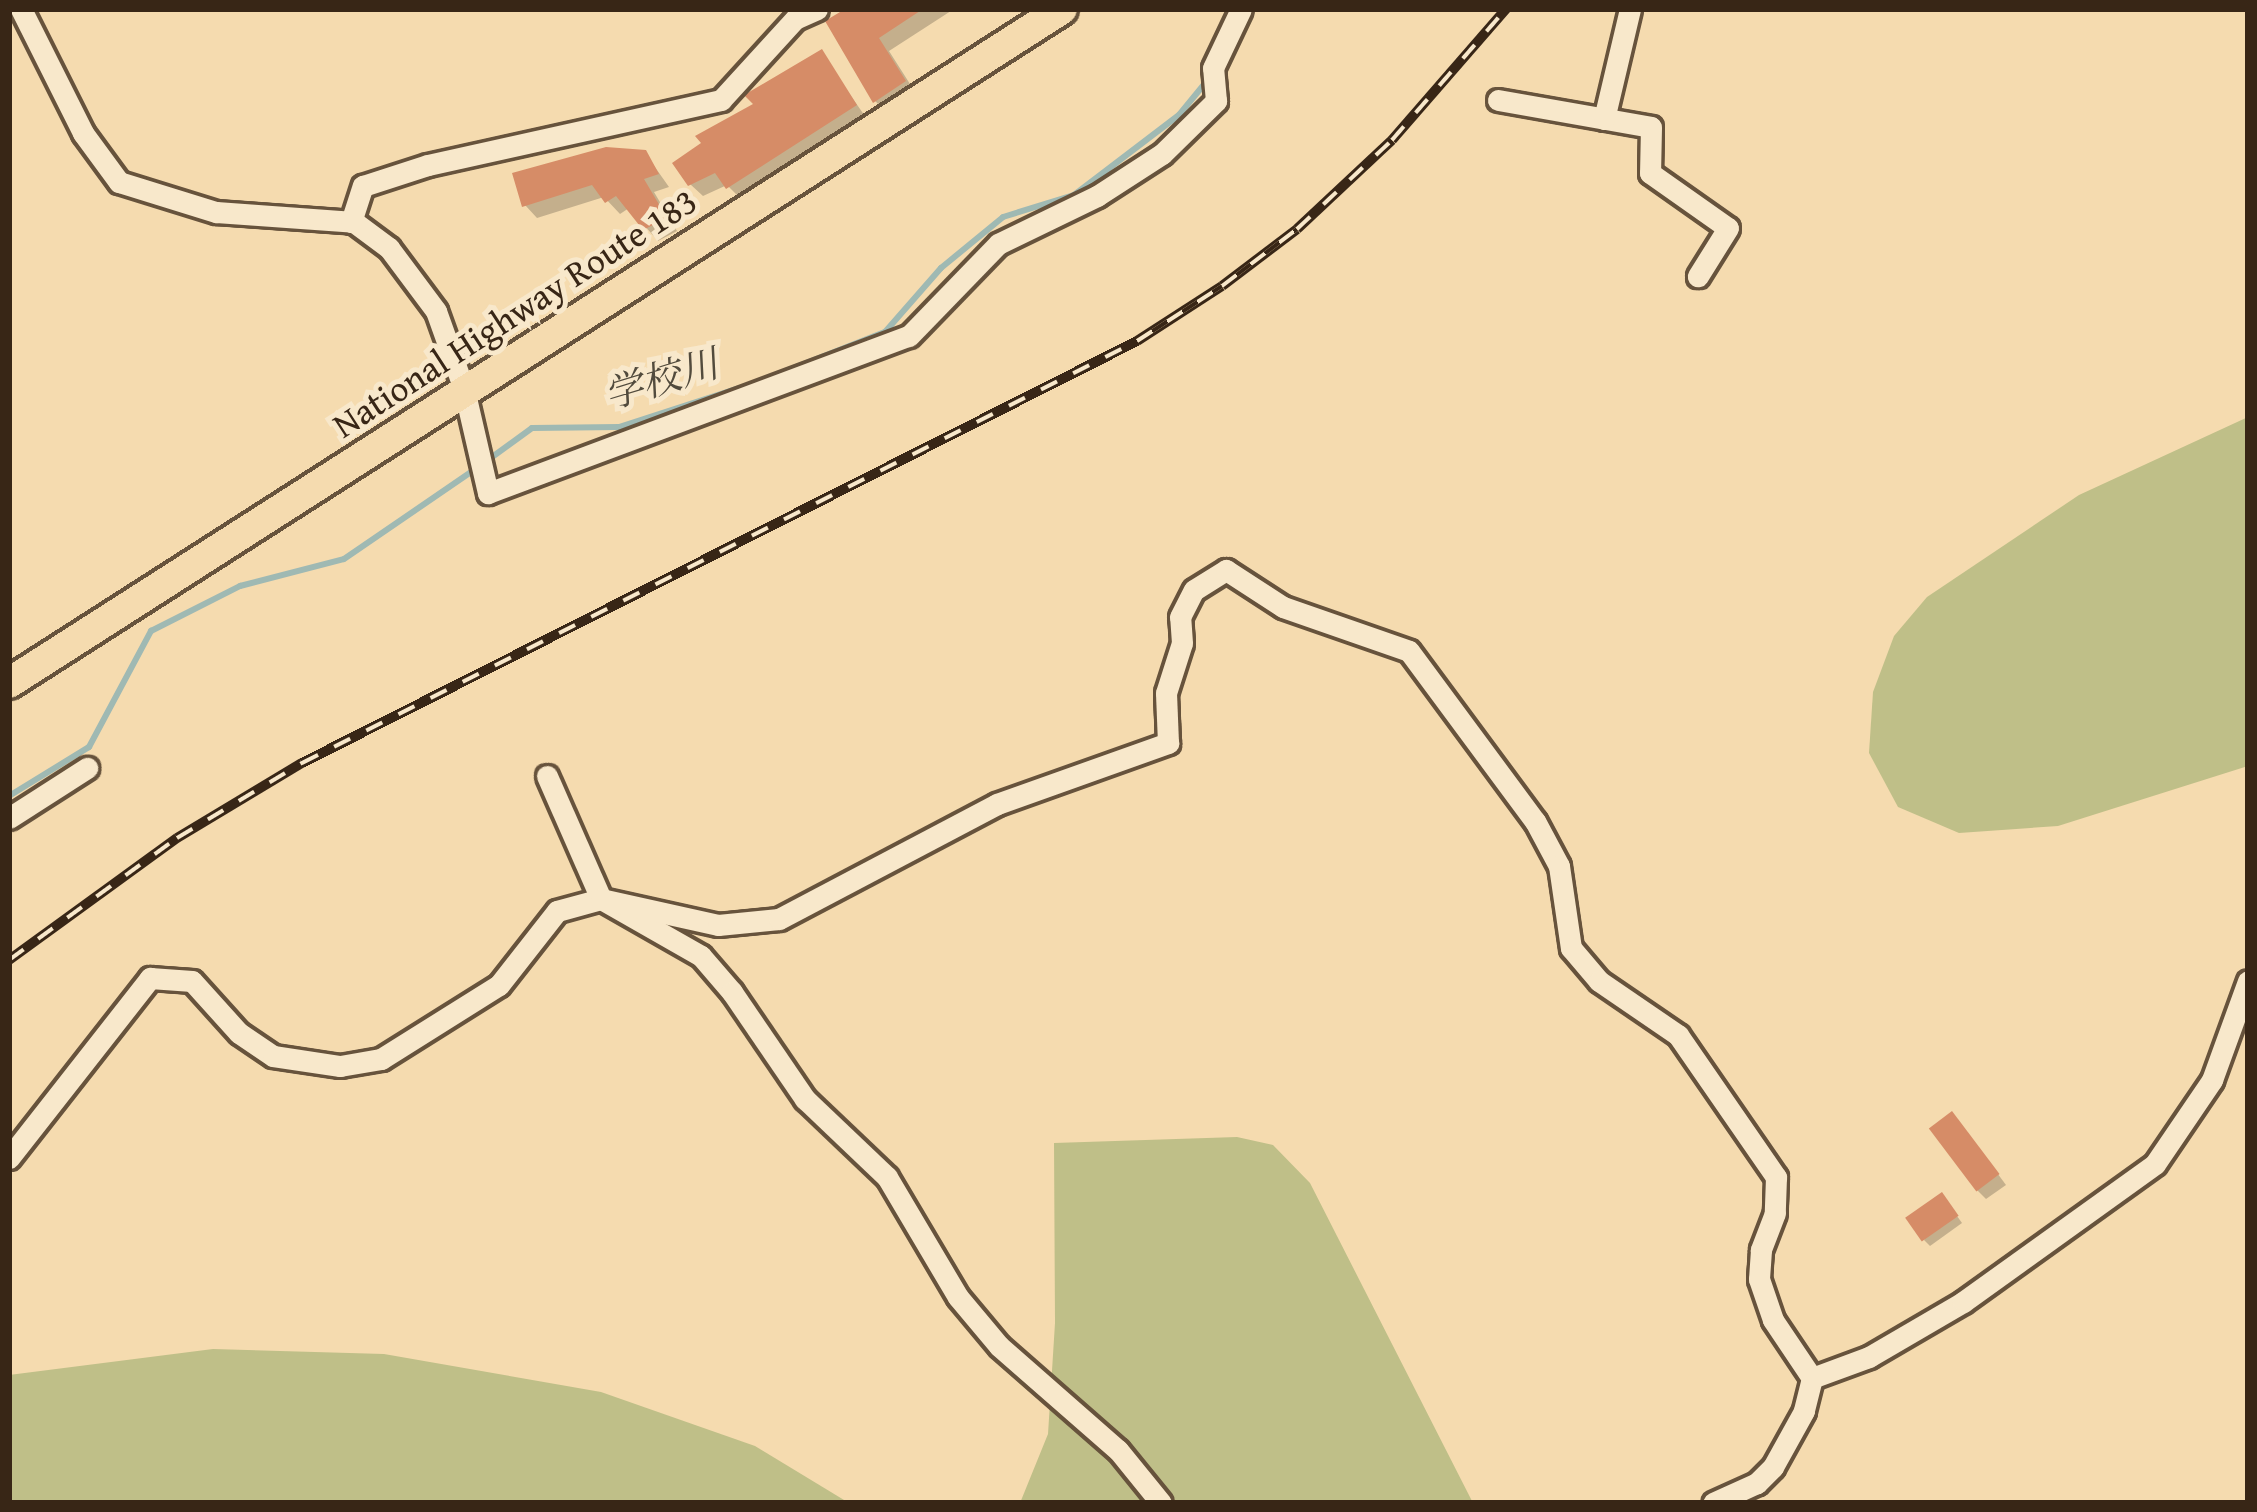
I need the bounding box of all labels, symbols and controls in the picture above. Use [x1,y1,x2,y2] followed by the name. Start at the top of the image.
[324,178,704,446] street label: National Highway Route 183
[598,340,724,418] water label: 学校川

